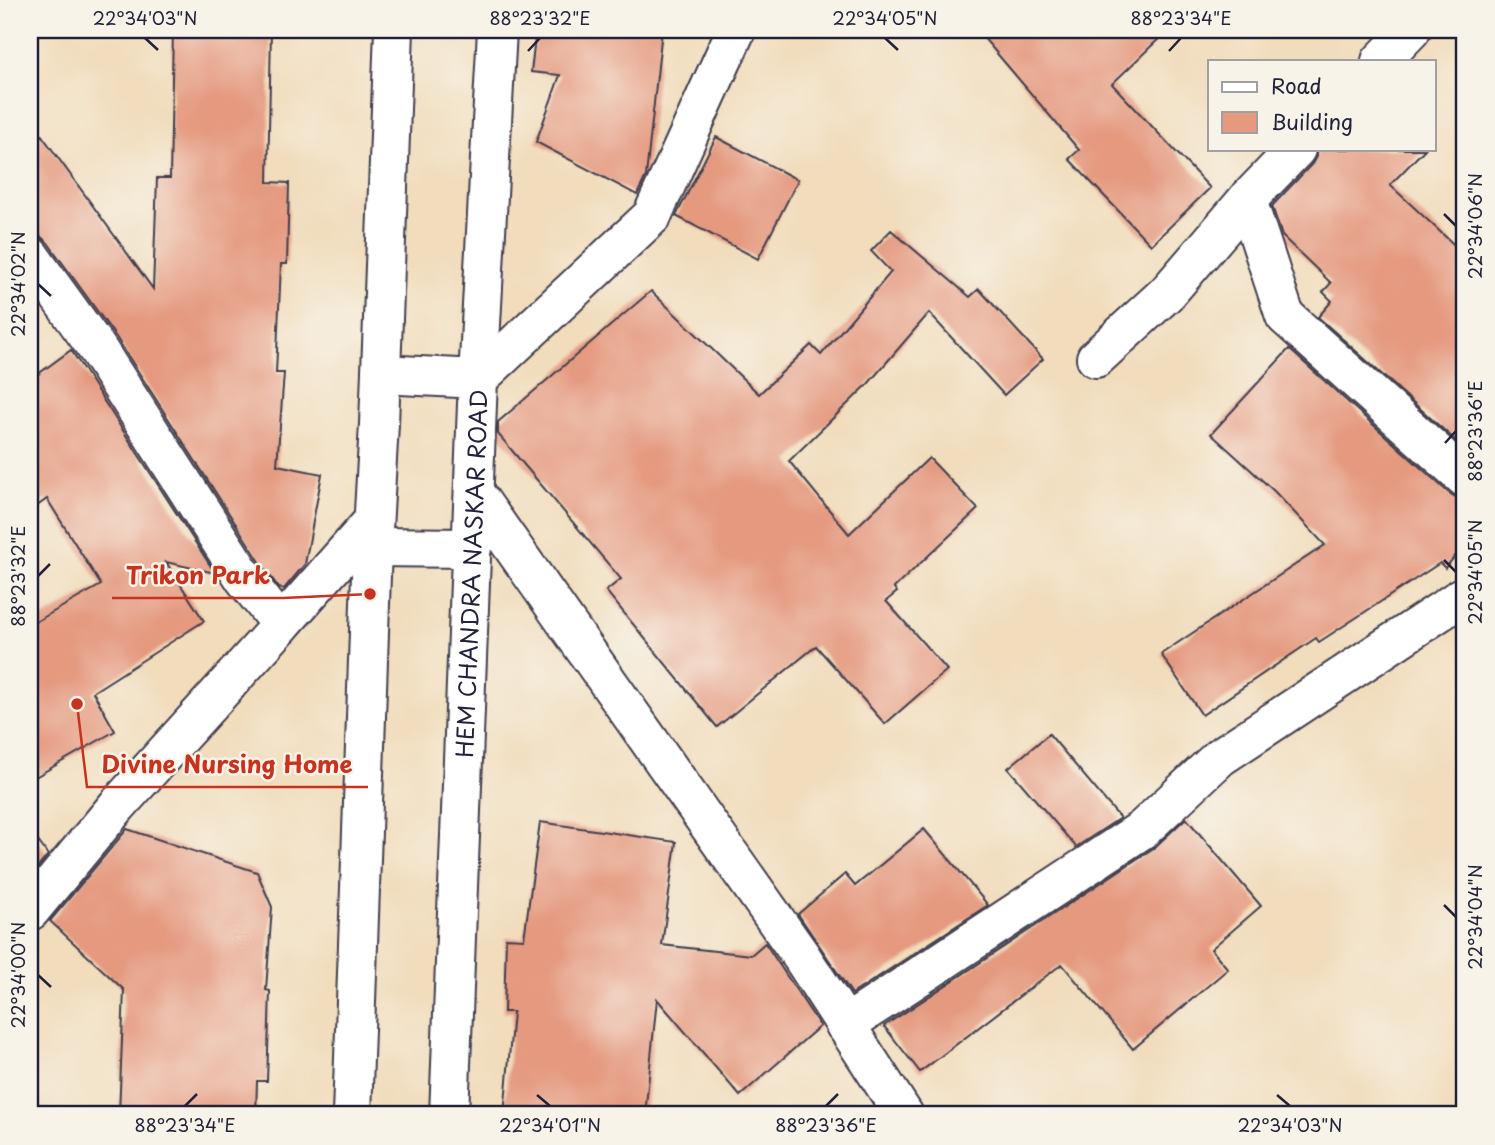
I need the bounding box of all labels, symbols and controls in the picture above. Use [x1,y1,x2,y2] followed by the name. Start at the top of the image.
[92,4,198,31] text: 22°34'03"N
[489,4,591,31] text: 88°23'32"E
[832,4,938,31] text: 22°34'05"N
[1131,4,1231,31] text: 88°23'34"E
[1208,60,1436,150] legend
[1271,69,1322,101] text: Road
[1271,105,1353,137] text: Building
[1461,173,1488,279] text: 22°34'06"N
[4,231,31,337] text: 22°34'02"N
[1461,380,1488,482] text: 88°23'36"E
[446,389,495,758] street label: HEM CHANDRA NASKAR ROAD
[1461,519,1488,625] text: 22°34'05"N
[4,525,31,627] text: 88°23'32"E
[112,553,283,598] callout: Trikon Park
[126,556,270,592] text: Trikon Park
[87,742,368,787] callout: Divine Nursing Home
[101,745,353,781] text: Divine Nursing Home
[1461,864,1488,970] text: 22°34'04"N
[4,922,31,1028] text: 22°34'00"N
[135,1111,235,1138] text: 88°23'34"E
[499,1111,601,1138] text: 22°34'01"N
[775,1111,877,1138] text: 88°23'36"E
[1237,1111,1343,1138] text: 22°34'03"N

